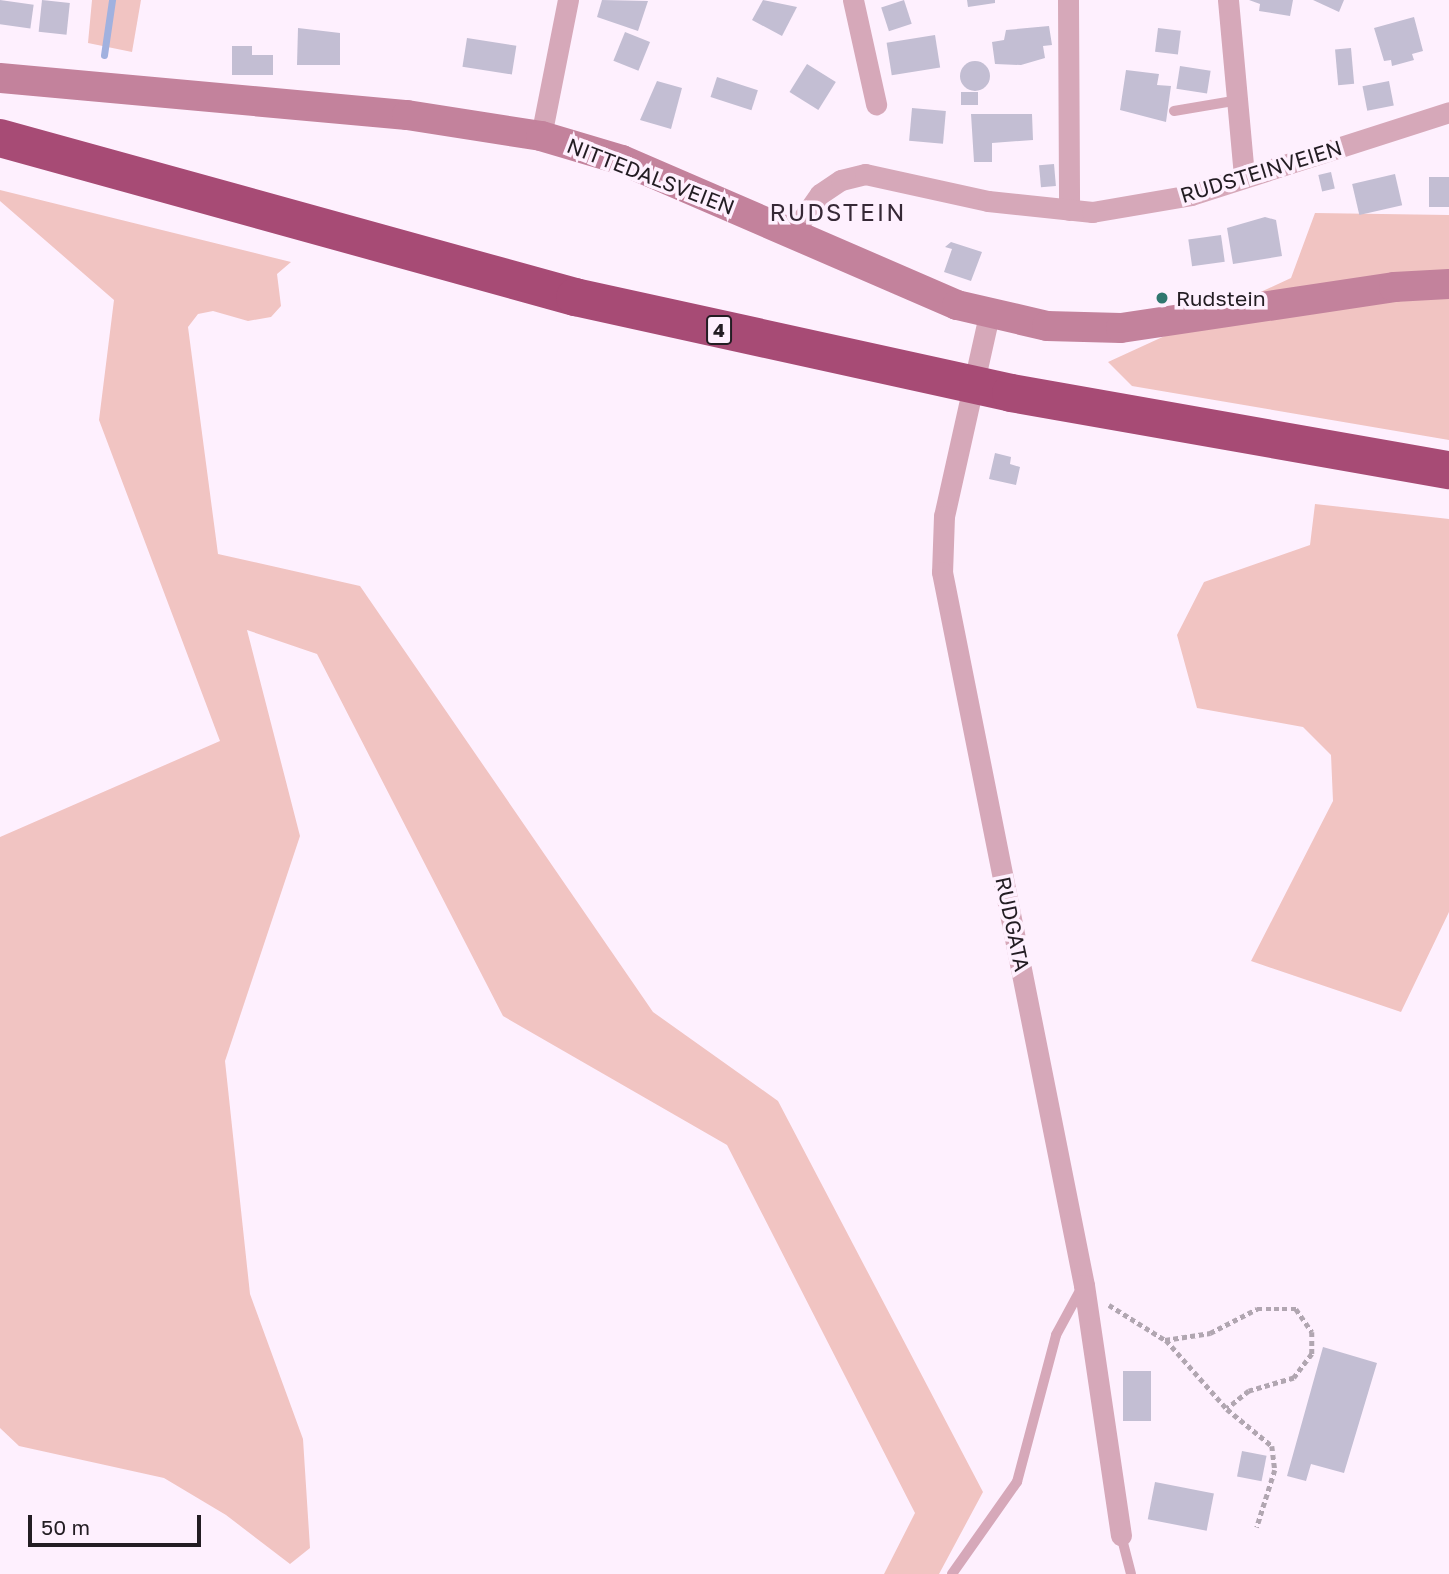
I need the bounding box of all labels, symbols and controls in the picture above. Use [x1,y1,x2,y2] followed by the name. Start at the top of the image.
[564,132,738,220] street label: NITTEDALSVEIEN
[1177,134,1345,208] street label: RUDSTEINVEIEN
[771,198,905,226] district label: RUDSTEIN
[1176,285,1266,311] place label: Rudstein
[1154,290,1170,306] marker: Rudstein
[705,314,733,346] road number: 4
[991,874,1035,974] street label: RUDGATA
[32,1500,205,1544] scale bar
[41,1514,90,1540] text: 50 m

